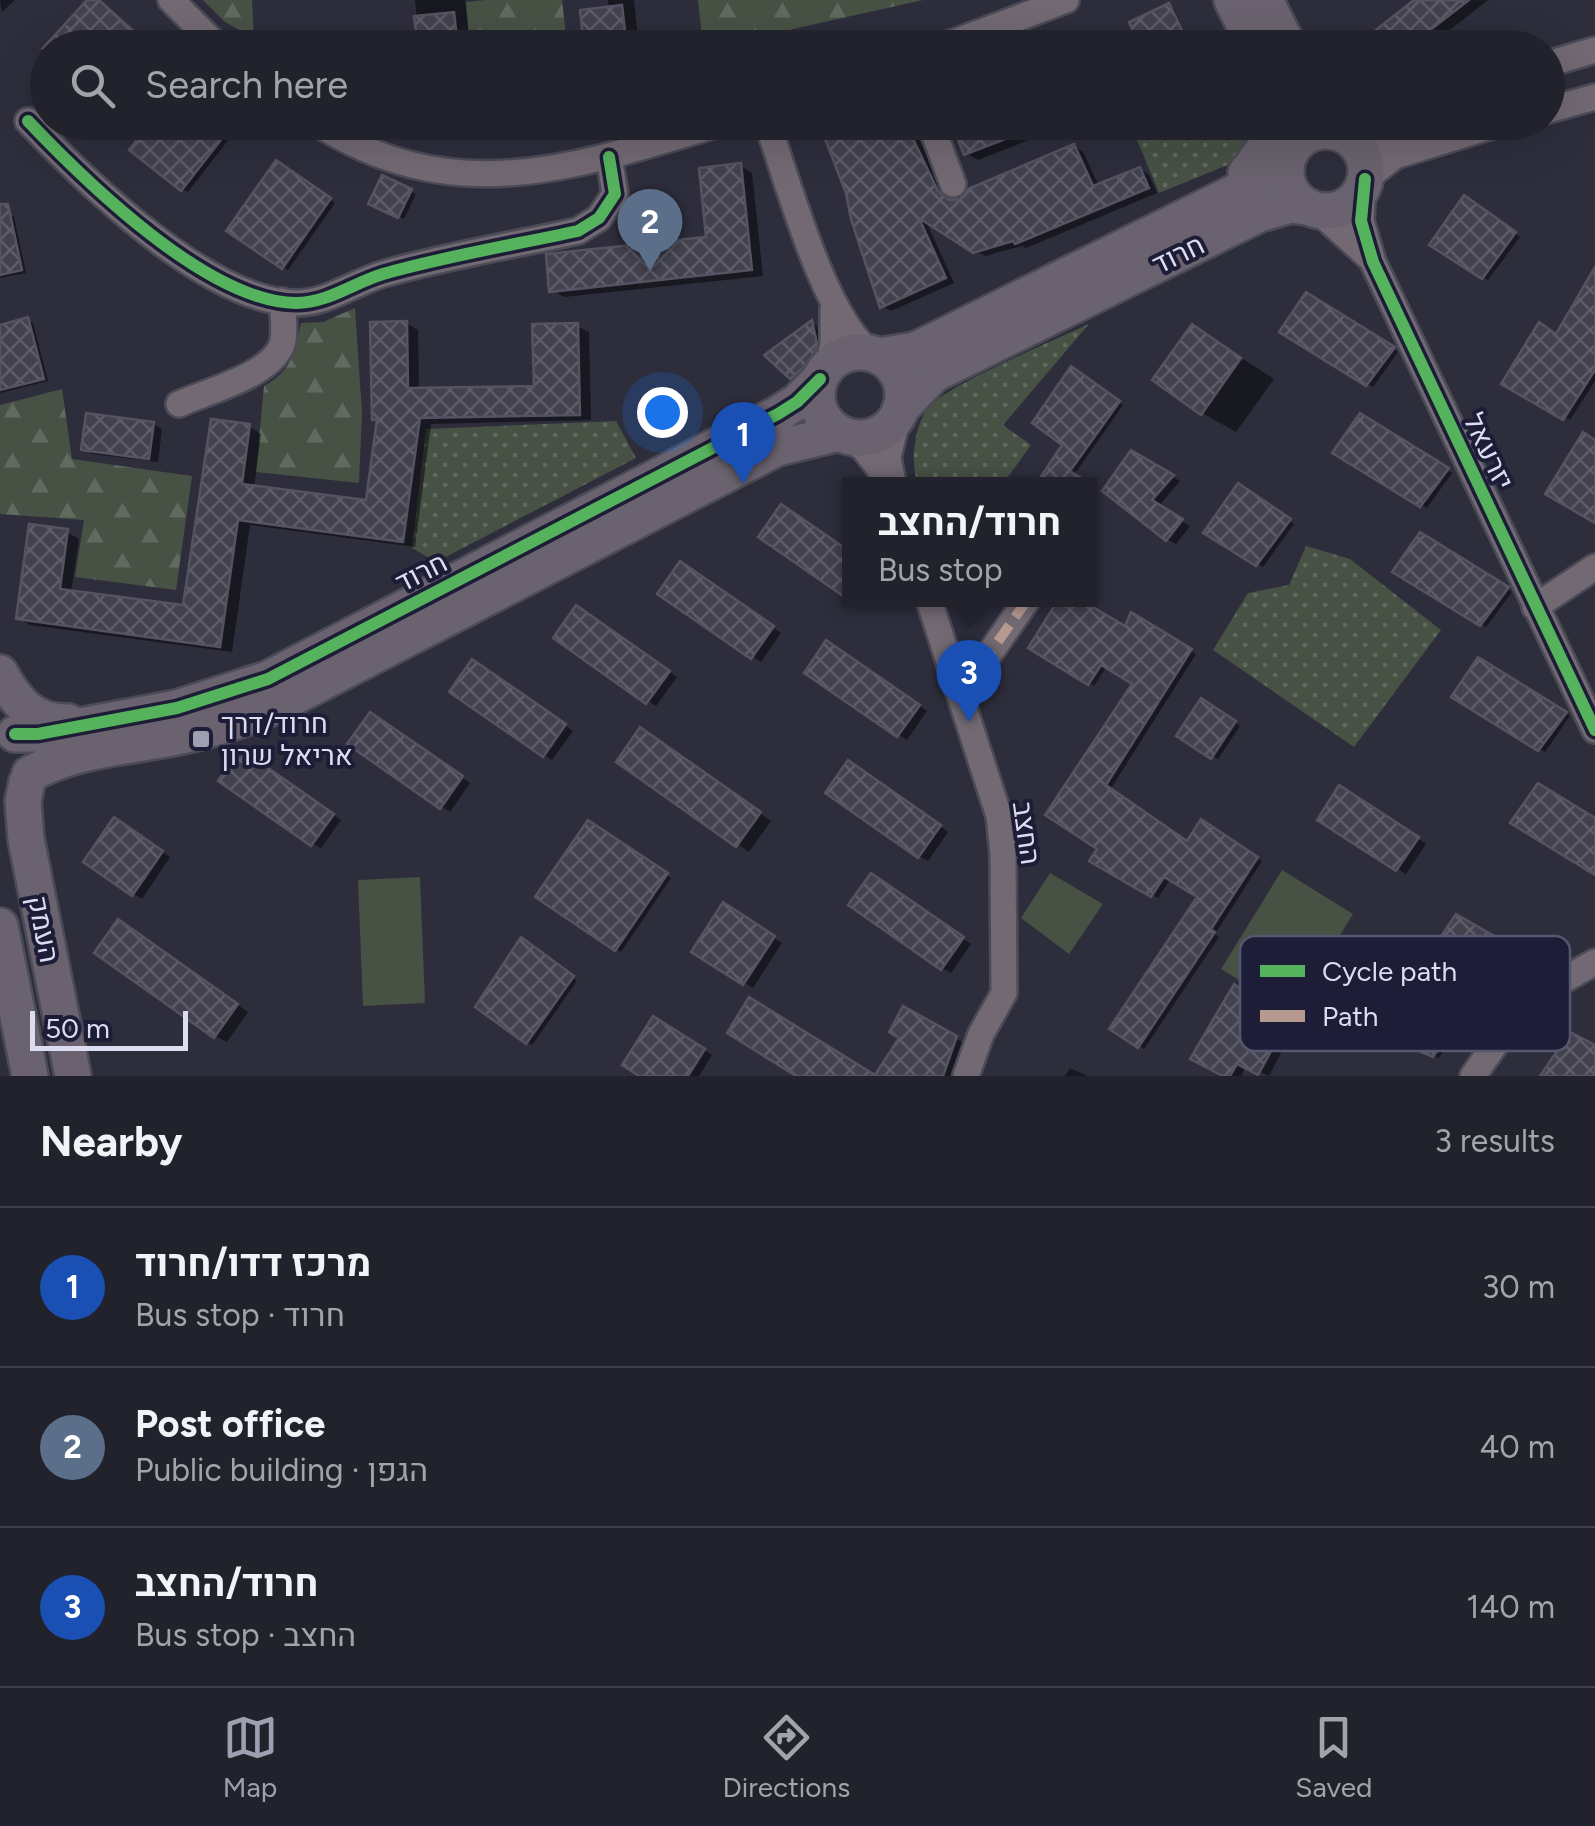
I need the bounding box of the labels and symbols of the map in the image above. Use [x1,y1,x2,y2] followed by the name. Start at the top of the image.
[618,188,682,271] pin: 2
[1146,227,1210,281] street label: חרוד
[637,387,688,438] your location
[710,402,776,484] pin: 1
[1457,407,1521,495] street label: יזרעאל
[389,545,453,599] street label: חרוד
[936,640,1002,722] pin: 3
[221,706,353,772] place label: חרוד/דרך אריאל שרון
[190,728,212,750] marker: חרוד/דרך אריאל שרון
[1006,799,1048,867] street label: החצב
[21,892,67,966] street label: העמק
[1240,936,1570,1051] legend
[1322,954,1457,988] text: Cycle path
[1322,999,1378,1033] text: Path
[30,1006,188,1050] scale bar

